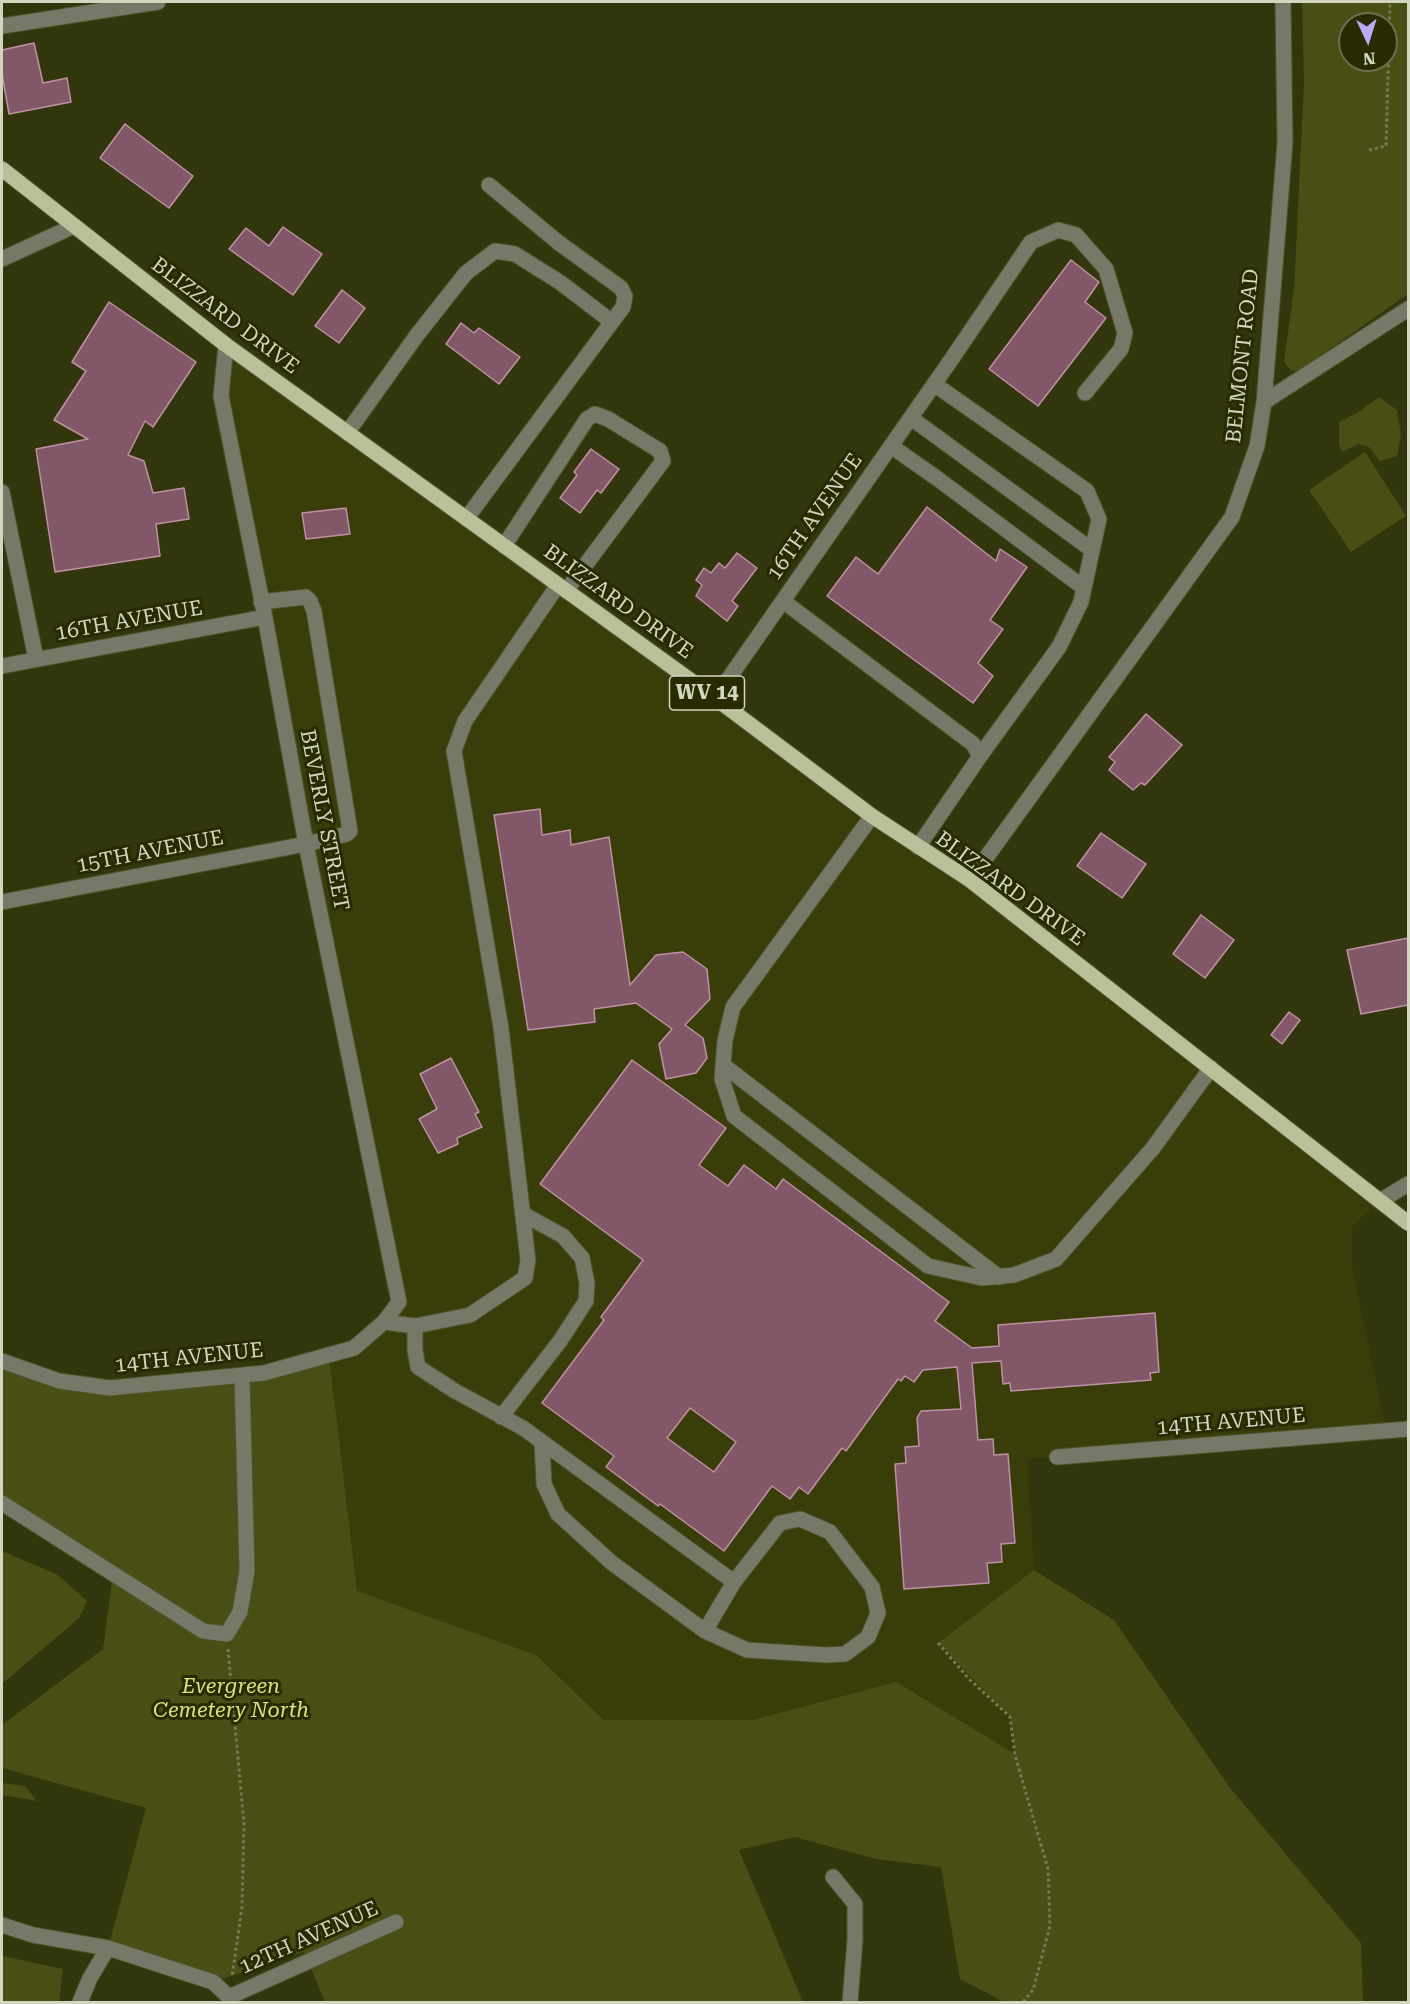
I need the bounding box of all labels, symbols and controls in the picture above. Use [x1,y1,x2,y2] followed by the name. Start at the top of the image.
[1338,12,1398,72] north arrow
[1362,49,1376,68] text: N
[146,252,304,380] street label: BLIZZARD DRIVE
[1221,268,1265,444] street label: BELMONT ROAD
[762,449,868,585] street label: 16TH AVENUE
[538,539,698,665] street label: BLIZZARD DRIVE
[53,596,205,646] street label: 16TH AVENUE
[670,676,744,710] road number: WV 14
[294,727,354,913] street label: BEVERLY STREET
[74,825,226,879] street label: 15TH AVENUE
[930,826,1090,952] street label: BLIZZARD DRIVE
[114,1338,264,1378] street label: 14TH AVENUE
[1156,1403,1306,1441] street label: 14TH AVENUE
[153,1674,309,1724] park label: Evergreen Cemetery North
[236,1896,382,1980] street label: 12TH AVENUE

